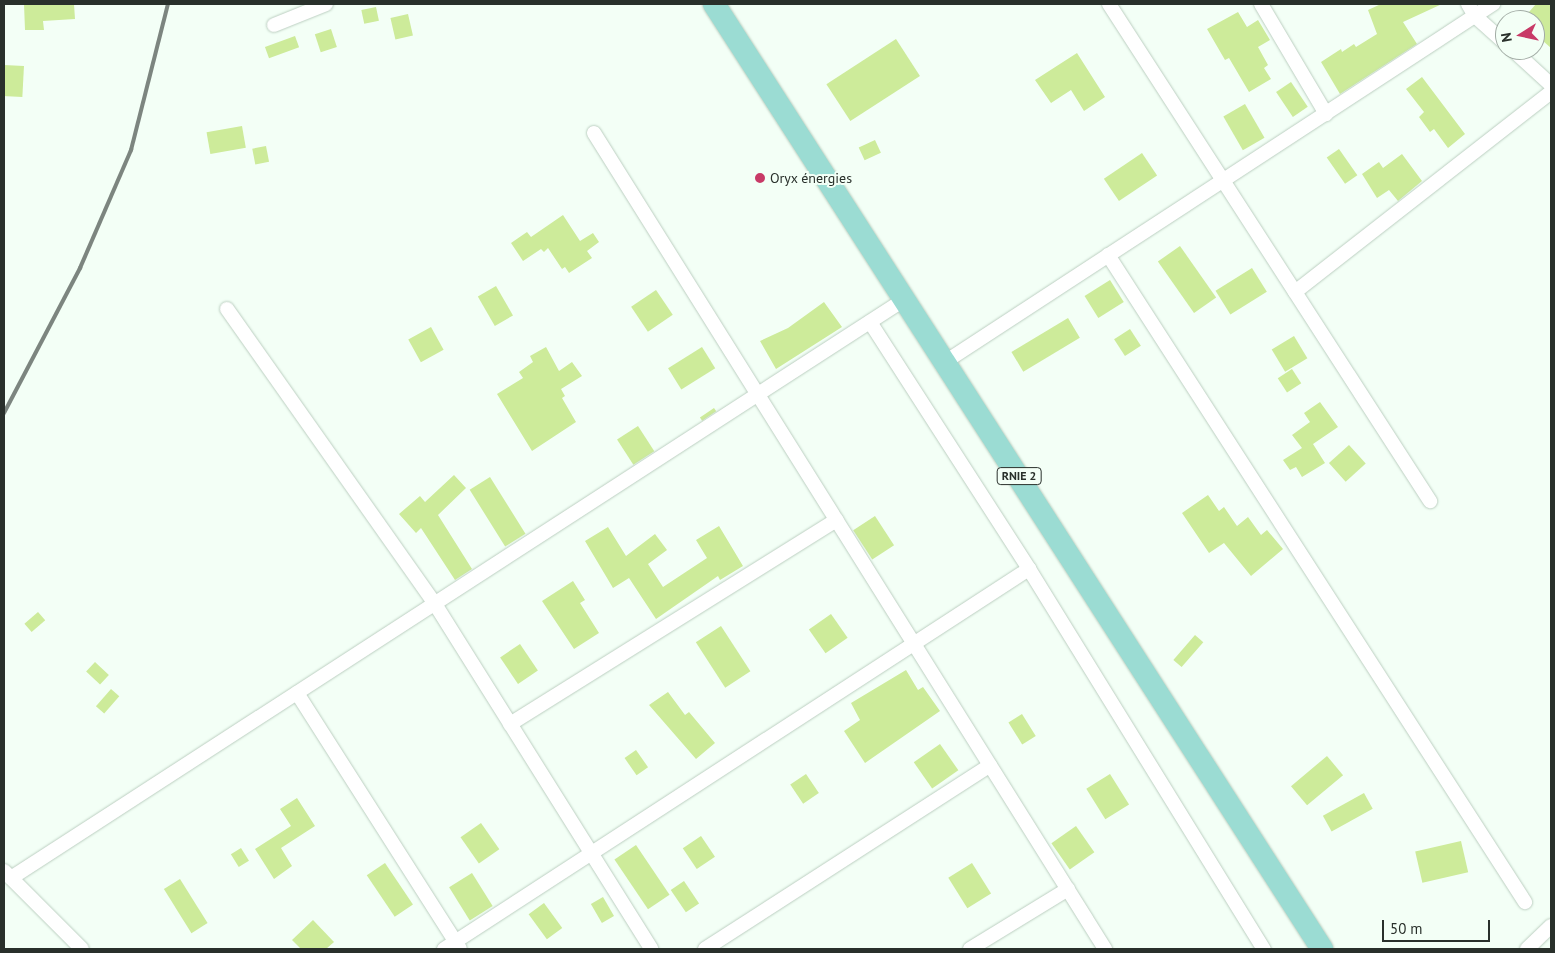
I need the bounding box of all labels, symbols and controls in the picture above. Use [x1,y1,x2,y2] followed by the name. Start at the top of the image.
[1495,10,1545,60] north arrow
[1497,31,1516,44] text: N
[770,170,853,186] place label: Oryx énergies
[754,172,766,184] marker: Oryx énergies
[996,466,1042,486] road number: RNIE 2
[1385,910,1492,942] scale bar
[1390,919,1423,938] text: 50 m

